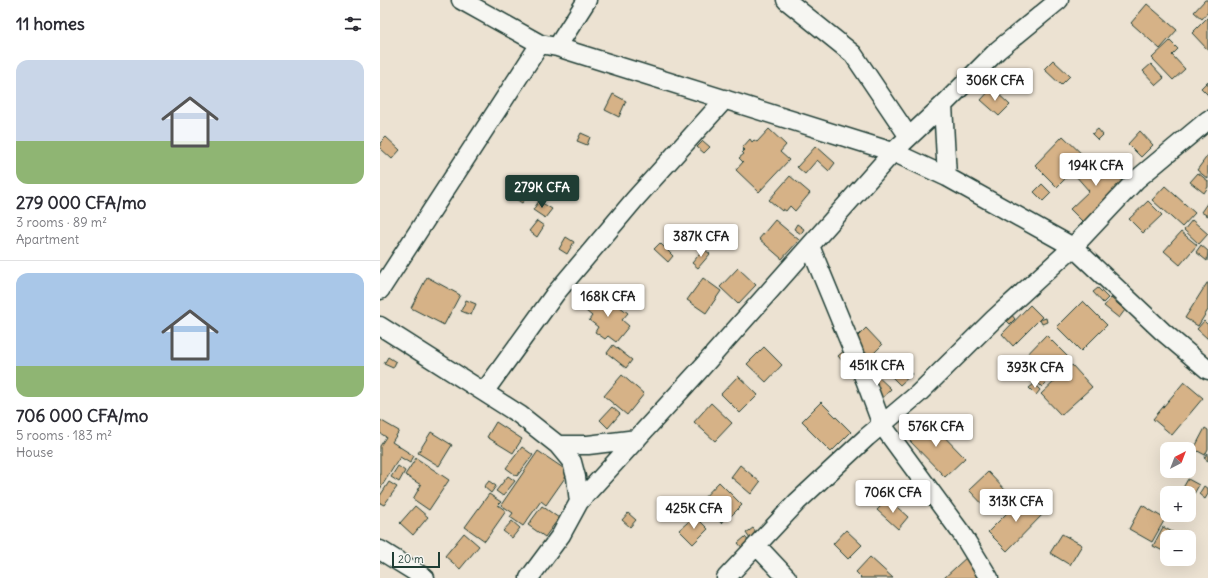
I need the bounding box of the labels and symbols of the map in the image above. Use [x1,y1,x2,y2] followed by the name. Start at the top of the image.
[954,68,1036,102] pin: 306K CFA
[1055,153,1137,187] pin: 194K CFA
[501,175,583,209] pin: 279K CFA
[660,224,742,258] pin: 387K CFA
[567,284,649,318] pin: 168K CFA
[836,353,918,387] pin: 451K CFA
[994,355,1076,389] pin: 393K CFA
[895,414,977,448] pin: 576K CFA
[1160,442,1196,478] north arrow
[852,480,934,514] pin: 706K CFA
[975,489,1057,523] pin: 313K CFA
[653,496,735,530] pin: 425K CFA
[392,550,440,569] scale bar

